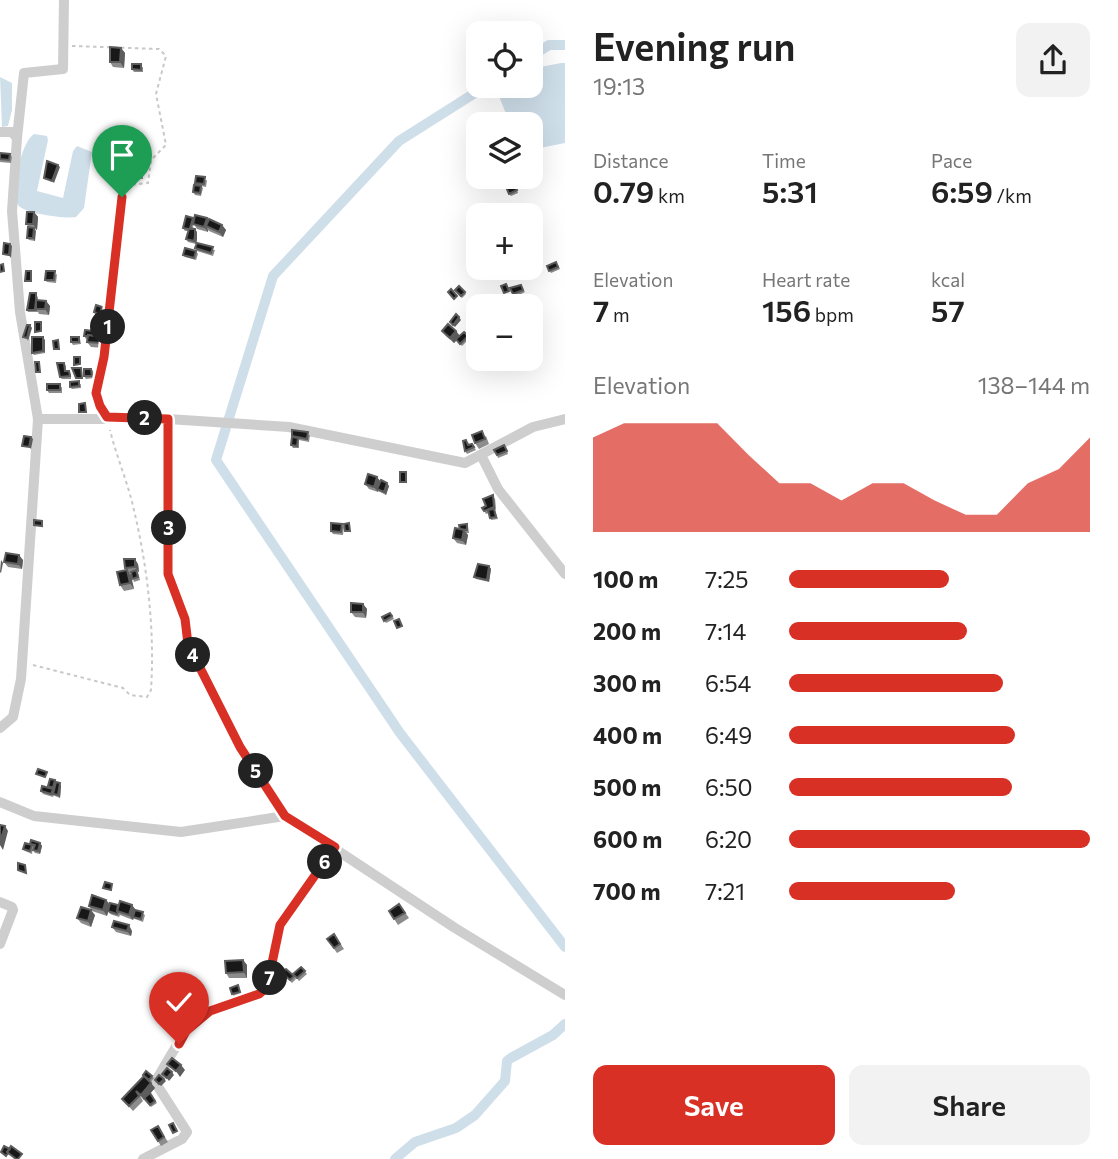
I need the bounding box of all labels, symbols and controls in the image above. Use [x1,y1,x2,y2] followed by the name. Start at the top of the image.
[466,21,543,371] map controls
[466,21,543,98] button: locate
[593,22,796,69] text: Evening run
[1016,23,1090,97] button: share
[593,72,645,100] text: 19:13
[466,112,543,189] button: layers
[92,125,152,197] pin
[103,136,141,174] icon: arrive
[593,149,669,172] text: Distance
[762,149,806,172] text: Time
[931,149,972,172] text: Pace
[593,172,654,209] text: 0.79
[762,172,818,209] text: 5:31
[931,172,993,209] text: 6:59
[654,184,685,207] text: km
[993,184,1032,207] text: /km
[466,203,543,280] button: +
[593,268,673,291] text: Elevation
[762,268,850,291] text: Heart rate
[931,268,965,291] text: kcal
[593,291,609,328] text: 7
[762,291,811,328] text: 156
[931,291,965,328] text: 57
[466,294,543,371] button: −
[609,303,630,326] text: m
[811,303,854,326] text: bpm
[90,310,126,344] pin: 1
[103,315,112,338] text: 1
[593,371,690,399] text: Elevation
[978,371,1090,399] text: 138–144 m
[128,400,162,436] pin: 2
[139,406,150,429] text: 2
[152,510,186,546] pin: 3
[163,516,174,539] text: 3
[593,565,658,593] text: 100 m
[705,565,749,593] text: 7:25
[593,617,661,645] text: 200 m
[705,617,746,645] text: 7:14
[176,638,210,672] pin: 4
[187,643,198,666] text: 4
[593,669,661,697] text: 300 m
[705,669,751,697] text: 6:54
[593,721,662,749] text: 400 m
[705,721,752,749] text: 6:49
[238,754,274,788] pin: 5
[250,759,261,782] text: 5
[593,773,661,801] text: 500 m
[705,773,753,801] text: 6:50
[593,825,662,853] text: 600 m
[705,825,752,853] text: 6:20
[308,844,342,880] pin: 6
[319,850,330,873] text: 6
[593,877,661,905] text: 700 m
[705,877,745,905] text: 7:21
[252,960,288,996] pin: 7
[264,966,275,989] text: 7
[149,972,209,1044] pin
[160,983,198,1021] icon: check
[593,1065,835,1145] button: Save
[849,1065,1090,1145] button: Share

